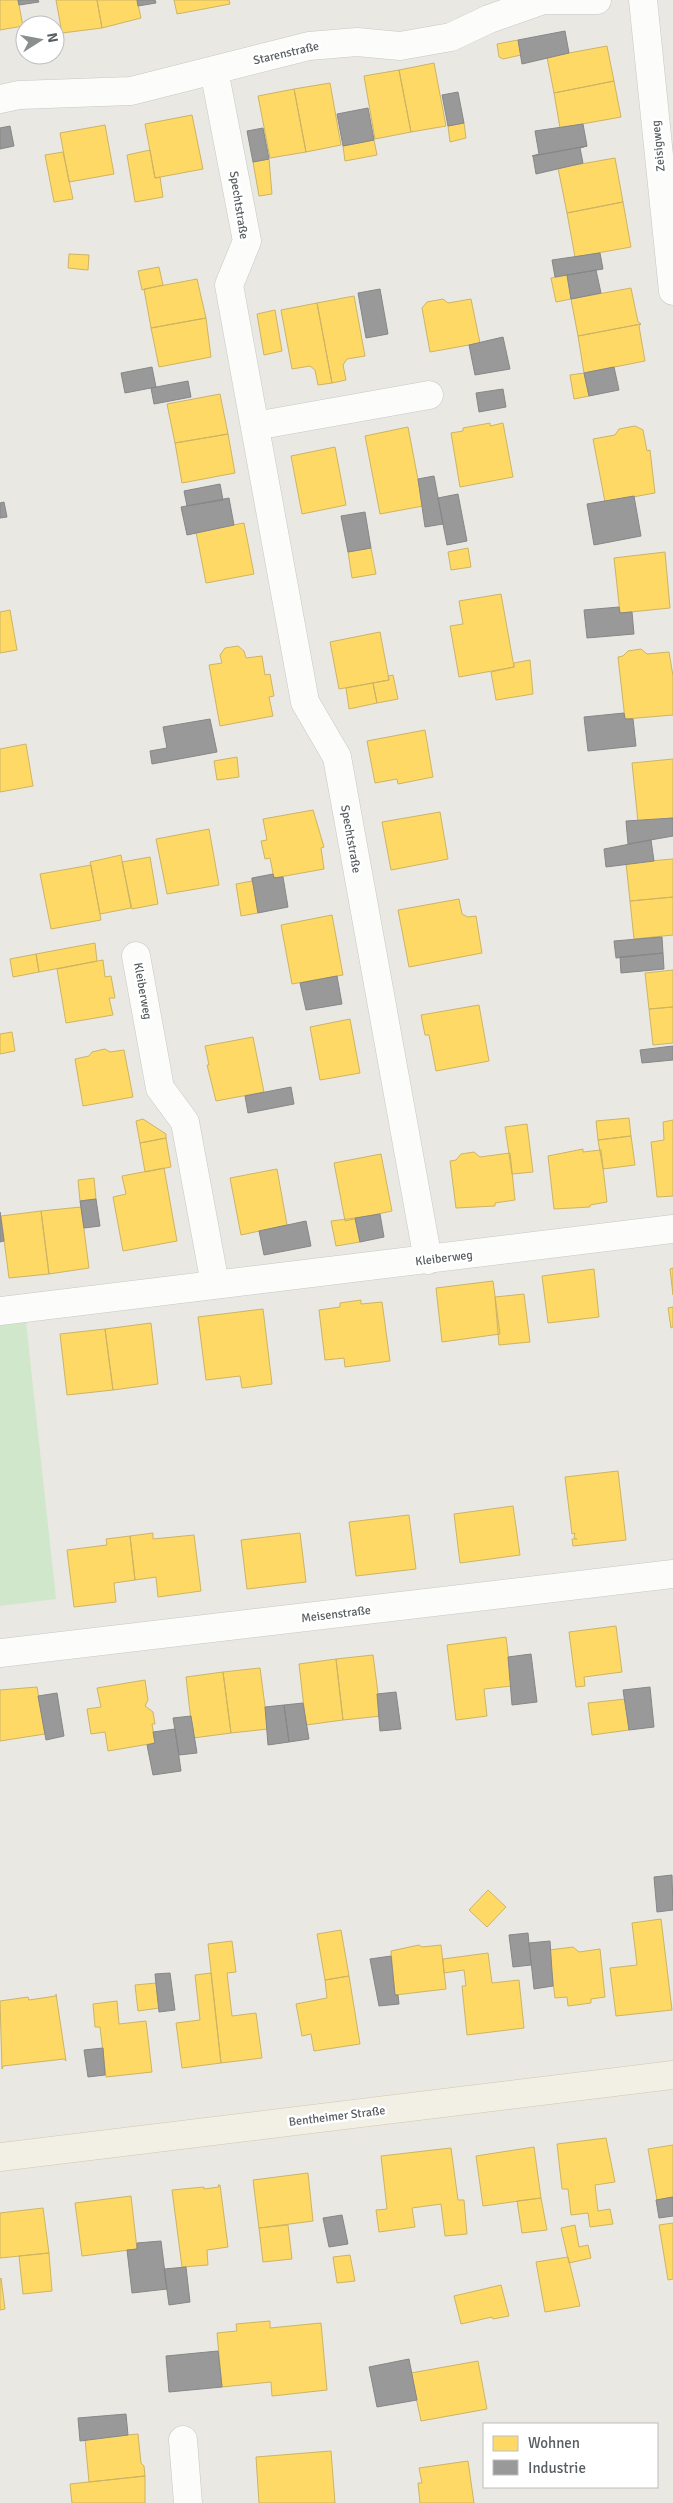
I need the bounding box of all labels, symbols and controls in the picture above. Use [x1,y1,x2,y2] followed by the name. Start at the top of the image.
[15,15,65,65] north arrow
[43,31,62,44] text: N
[252,39,320,68] street label: Starenstraße
[648,120,669,172] street label: Zeisigweg
[226,170,251,240] street label: Spechtstraße
[337,804,364,874] street label: Spechtstraße
[130,961,155,1021] street label: Kleiberweg
[415,1248,474,1269] street label: Kleiberweg
[300,1603,372,1626] street label: Meisenstraße
[288,2103,386,2130] street label: Bentheimer Straße
[483,2423,658,2488] legend
[528,2434,580,2452] text: Wohnen
[528,2459,586,2477] text: Industrie

